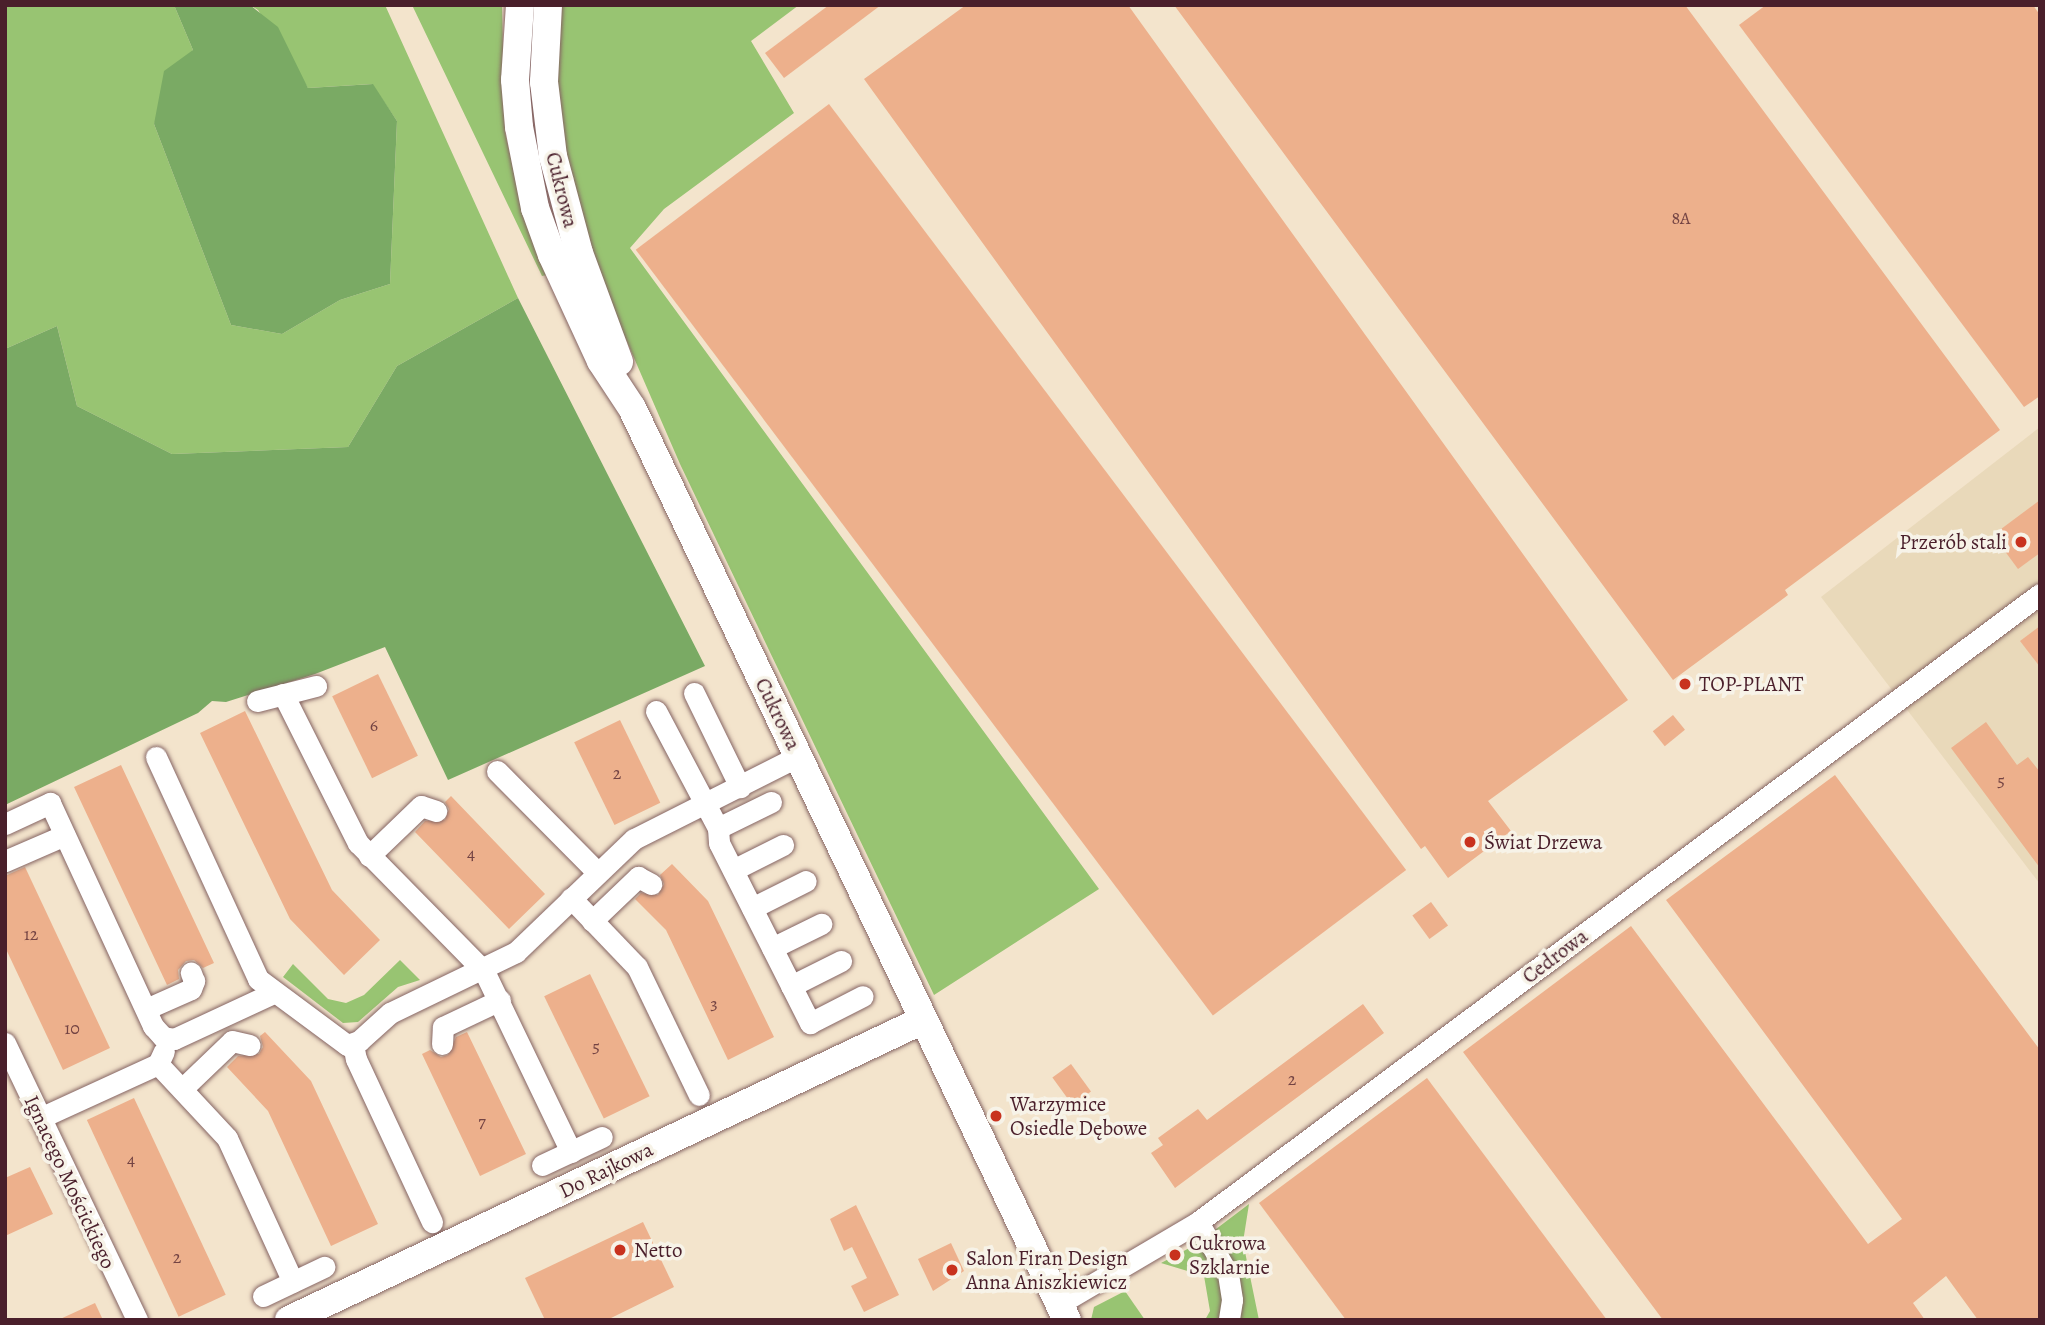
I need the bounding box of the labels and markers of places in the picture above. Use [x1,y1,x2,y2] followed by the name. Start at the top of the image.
[1899,529,2007,555] place label: Przerób stali
[2013,534,2029,550] marker: Przerób stali
[1699,671,1803,697] place label: TOP-PLANT
[1677,676,1693,692] marker: TOP-PLANT
[1484,829,1602,855] place label: Świat Drzewa
[1462,834,1478,850] marker: Świat Drzewa
[1010,1091,1147,1141] place label: Warzymice Osiedle Dębowe
[988,1108,1004,1124] marker: Warzymice Osiedle Dębowe
[1189,1230,1270,1280] place label: Cukrowa Szklarnie
[634,1237,682,1263] place label: Netto
[612,1242,628,1258] marker: Netto
[966,1245,1128,1295] place label: Salon Firan Design Anna Aniszkiewicz
[1167,1247,1183,1263] marker: Cukrowa Szklarnie
[944,1262,960,1278] marker: Salon Firan Design Anna Aniszkiewicz

